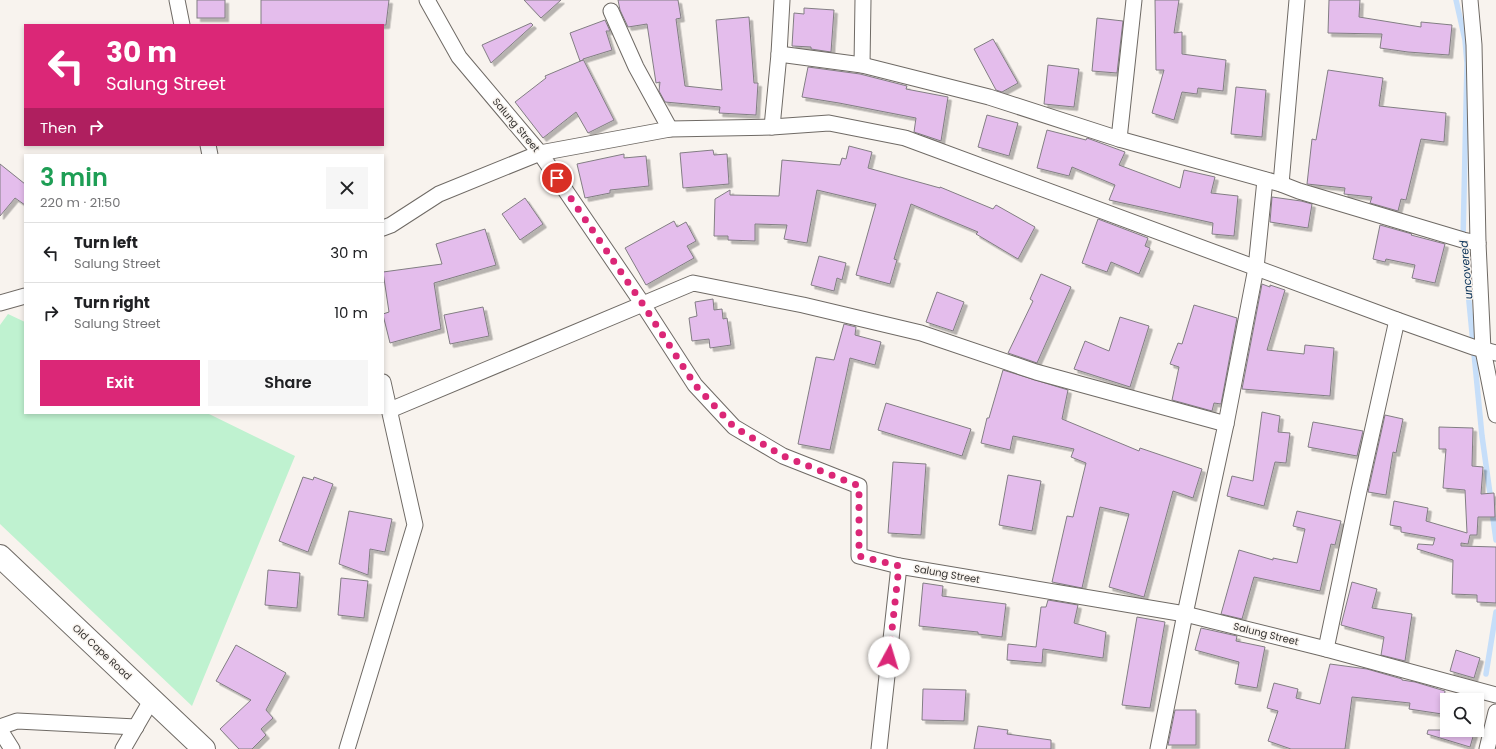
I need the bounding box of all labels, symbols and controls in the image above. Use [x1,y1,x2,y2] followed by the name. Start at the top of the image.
[106,33,177,72] text: 30 m
[40,40,92,92] icon: left
[106,71,226,96] text: Salung Street
[489,95,543,156] street label: Salung Street
[85,116,107,138] icon: right
[40,117,77,138] text: Then
[40,161,108,194] text: 3 min
[540,161,574,195] pin
[326,167,368,209] button: close
[546,167,568,189] icon: arrive
[40,193,120,212] text: 220 m · 21:50
[74,232,138,253] text: Turn left
[1455,239,1477,300] water label: uncovered
[40,242,62,264] icon: left
[330,242,368,263] text: 30 m
[74,254,161,273] text: Salung Street
[74,292,150,313] text: Turn right
[40,302,62,324] icon: right
[334,302,368,323] text: 10 m
[74,314,161,333] text: Salung Street
[40,360,200,406] button: Exit
[208,360,368,406] button: Share
[913,561,981,587] street label: Salung Street
[1232,619,1300,649] street label: Salung Street
[69,621,135,683] street label: Old Cape Road
[868,636,910,678] position arrow
[1440,693,1484,737] map controls
[1440,693,1484,737] button: search

